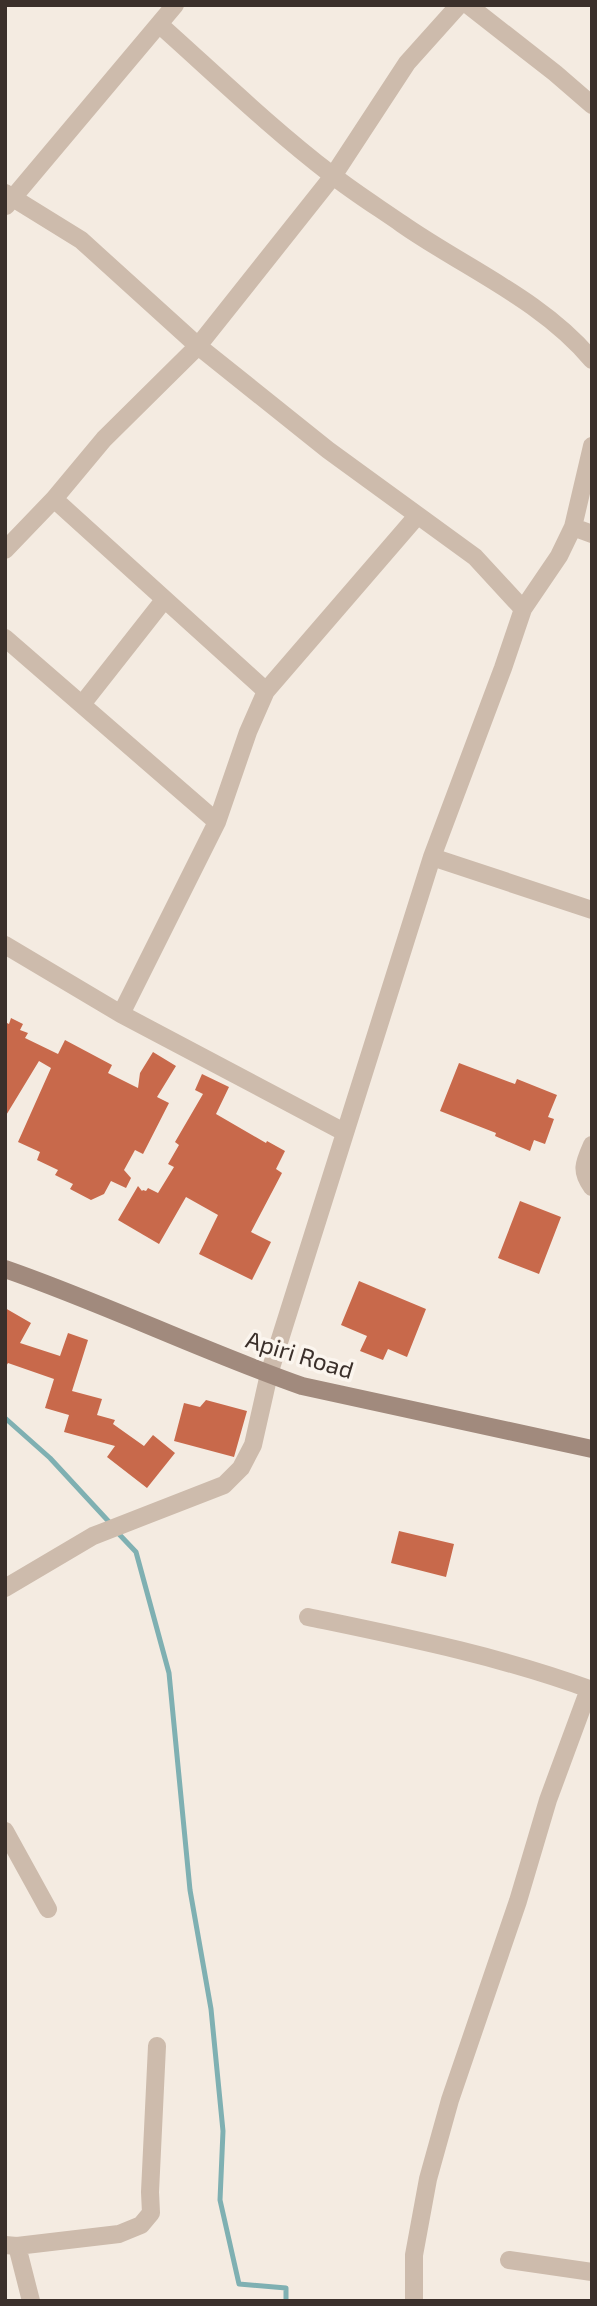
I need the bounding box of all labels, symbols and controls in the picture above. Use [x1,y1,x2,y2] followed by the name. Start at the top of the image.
[243,1324,357,1384] street label: Apiri Road

